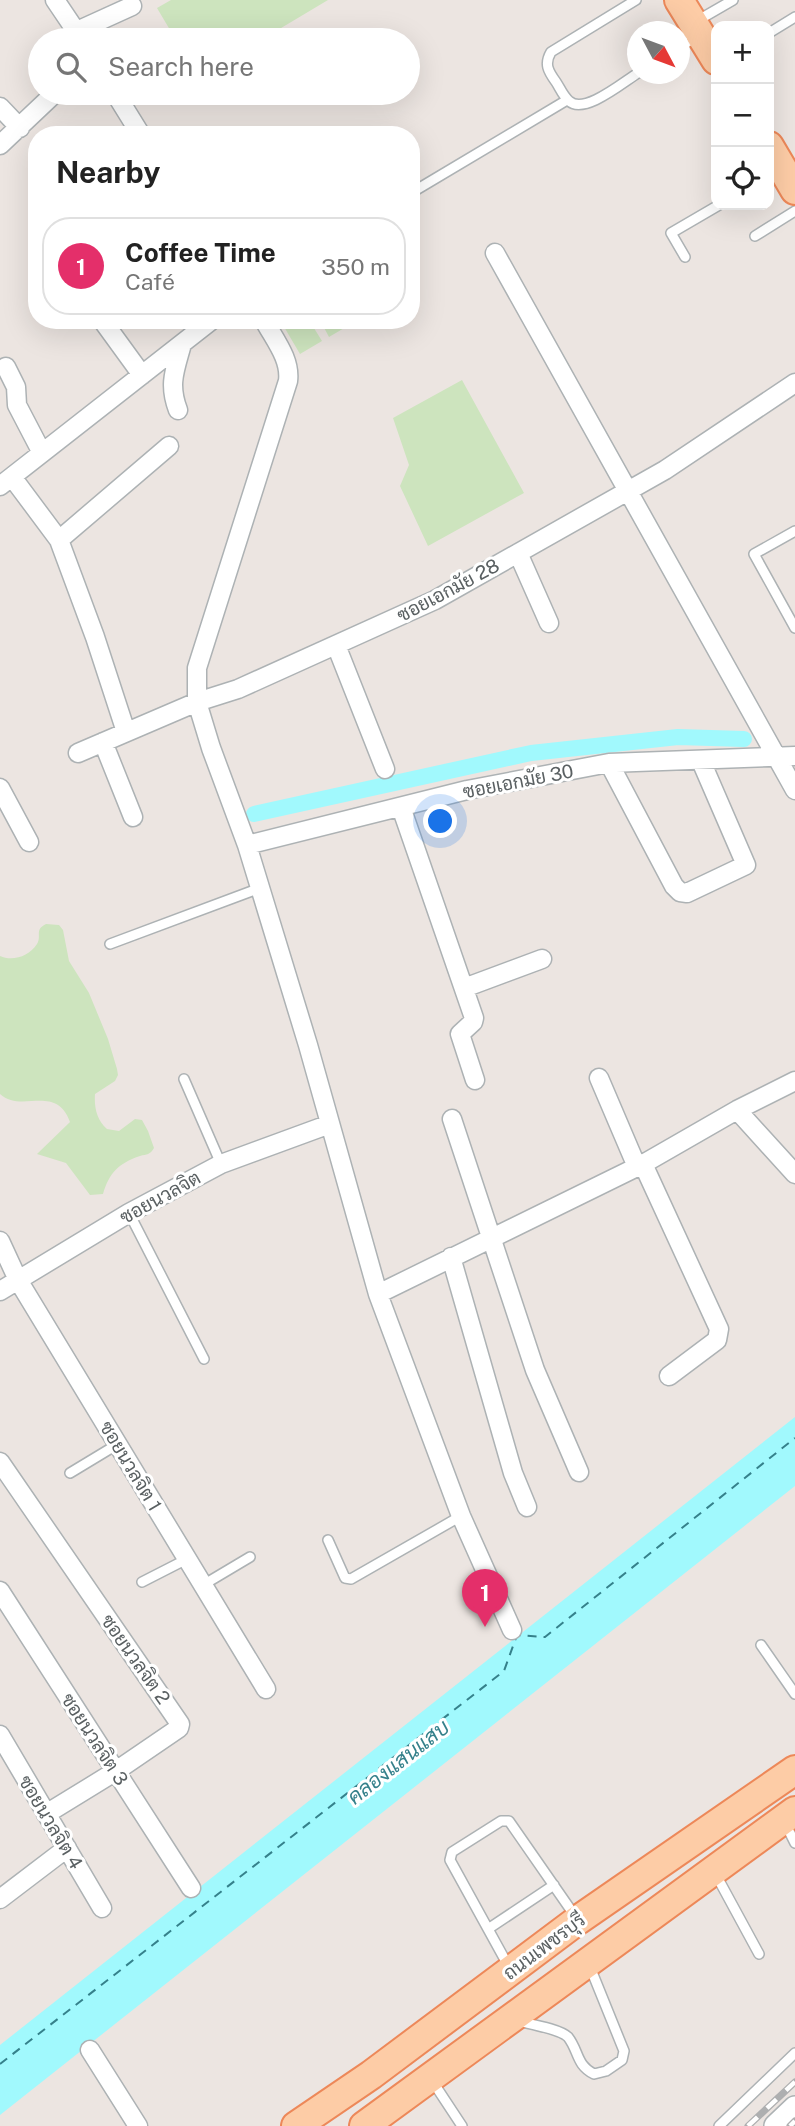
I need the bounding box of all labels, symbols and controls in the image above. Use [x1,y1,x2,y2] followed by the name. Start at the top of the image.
[627,21,690,84] north arrow
[711,21,774,210] map controls
[711,21,774,84] button: +
[28,28,420,105] search box
[52,48,90,86] icon: search
[108,51,254,82] text: Search here
[711,84,774,147] button: −
[711,147,774,210] button: locate
[56,154,160,190] text: Nearby
[125,237,276,268] text: Coffee Time
[76,253,86,280] text: 1
[321,253,390,280] text: 350 m
[125,268,175,295] text: Café
[393,554,503,626] street label: ซอยเอกมัย 28
[461,759,575,803] street label: ซอยเอกมัย 30
[423,804,457,838] your location
[116,1166,204,1228] street label: ซอยนวลจิต
[96,1417,166,1515] street label: ซอยนวลจิต 1
[462,1569,508,1627] pin: 1
[97,1610,175,1708] street label: ซอยนวลจิต 2
[57,1689,133,1789] street label: ซอยนวลจิต 3
[342,1714,454,1810] water label: คลองแสนแสบ
[14,1771,88,1873] street label: ซอยนวลจิต 4
[498,1907,591,1986] street label: ถนนเพชรบุรี

